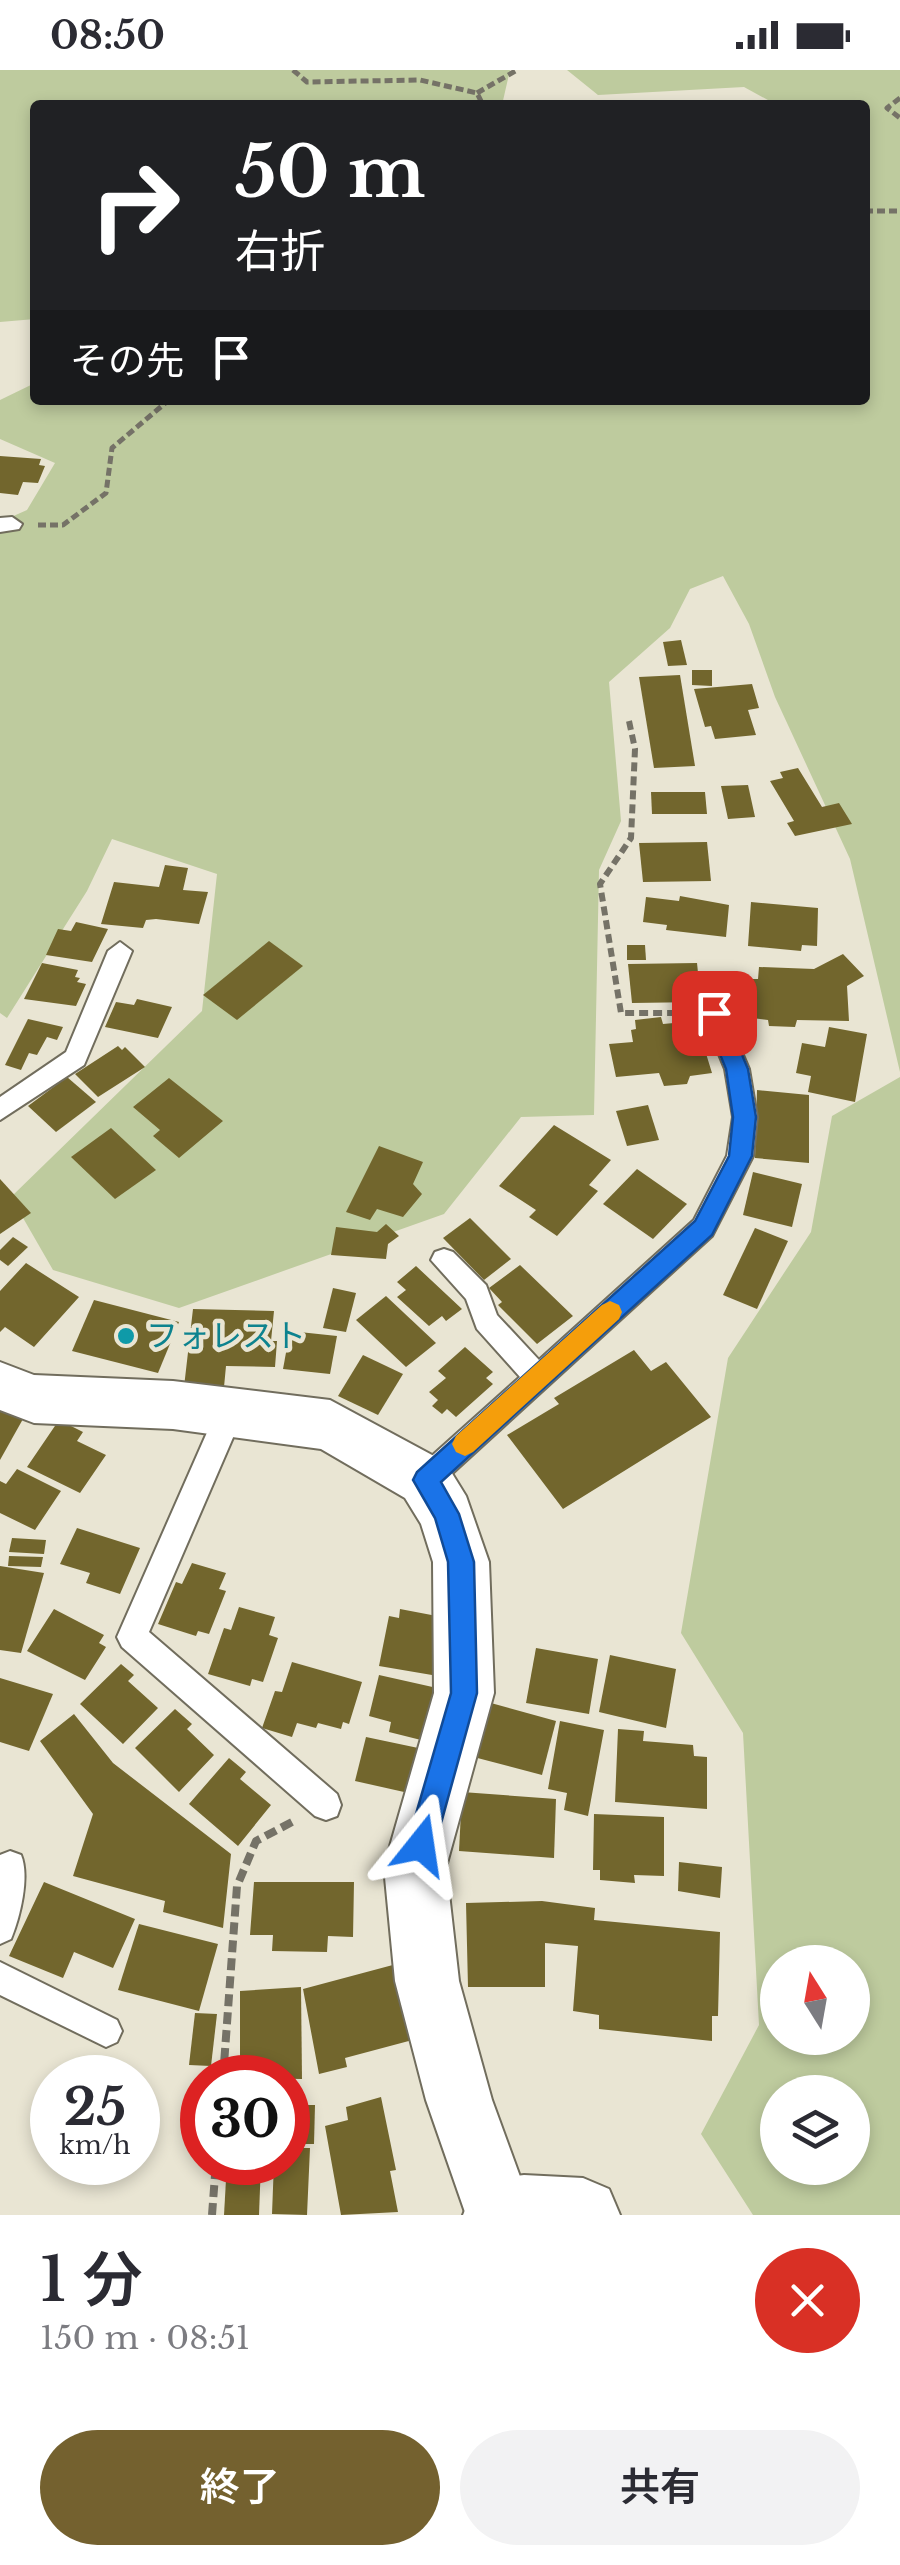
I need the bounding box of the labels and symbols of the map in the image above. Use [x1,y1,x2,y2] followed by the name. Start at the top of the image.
[672,971,757,1056] pin
[146,1316,306,1356] place label: フォレスト
[115,1325,137,1347] marker: フォレスト
[369,1793,473,1897] position arrow
[760,1945,870,2055] north arrow
[180,2055,310,2185] speed limit sign: 30

